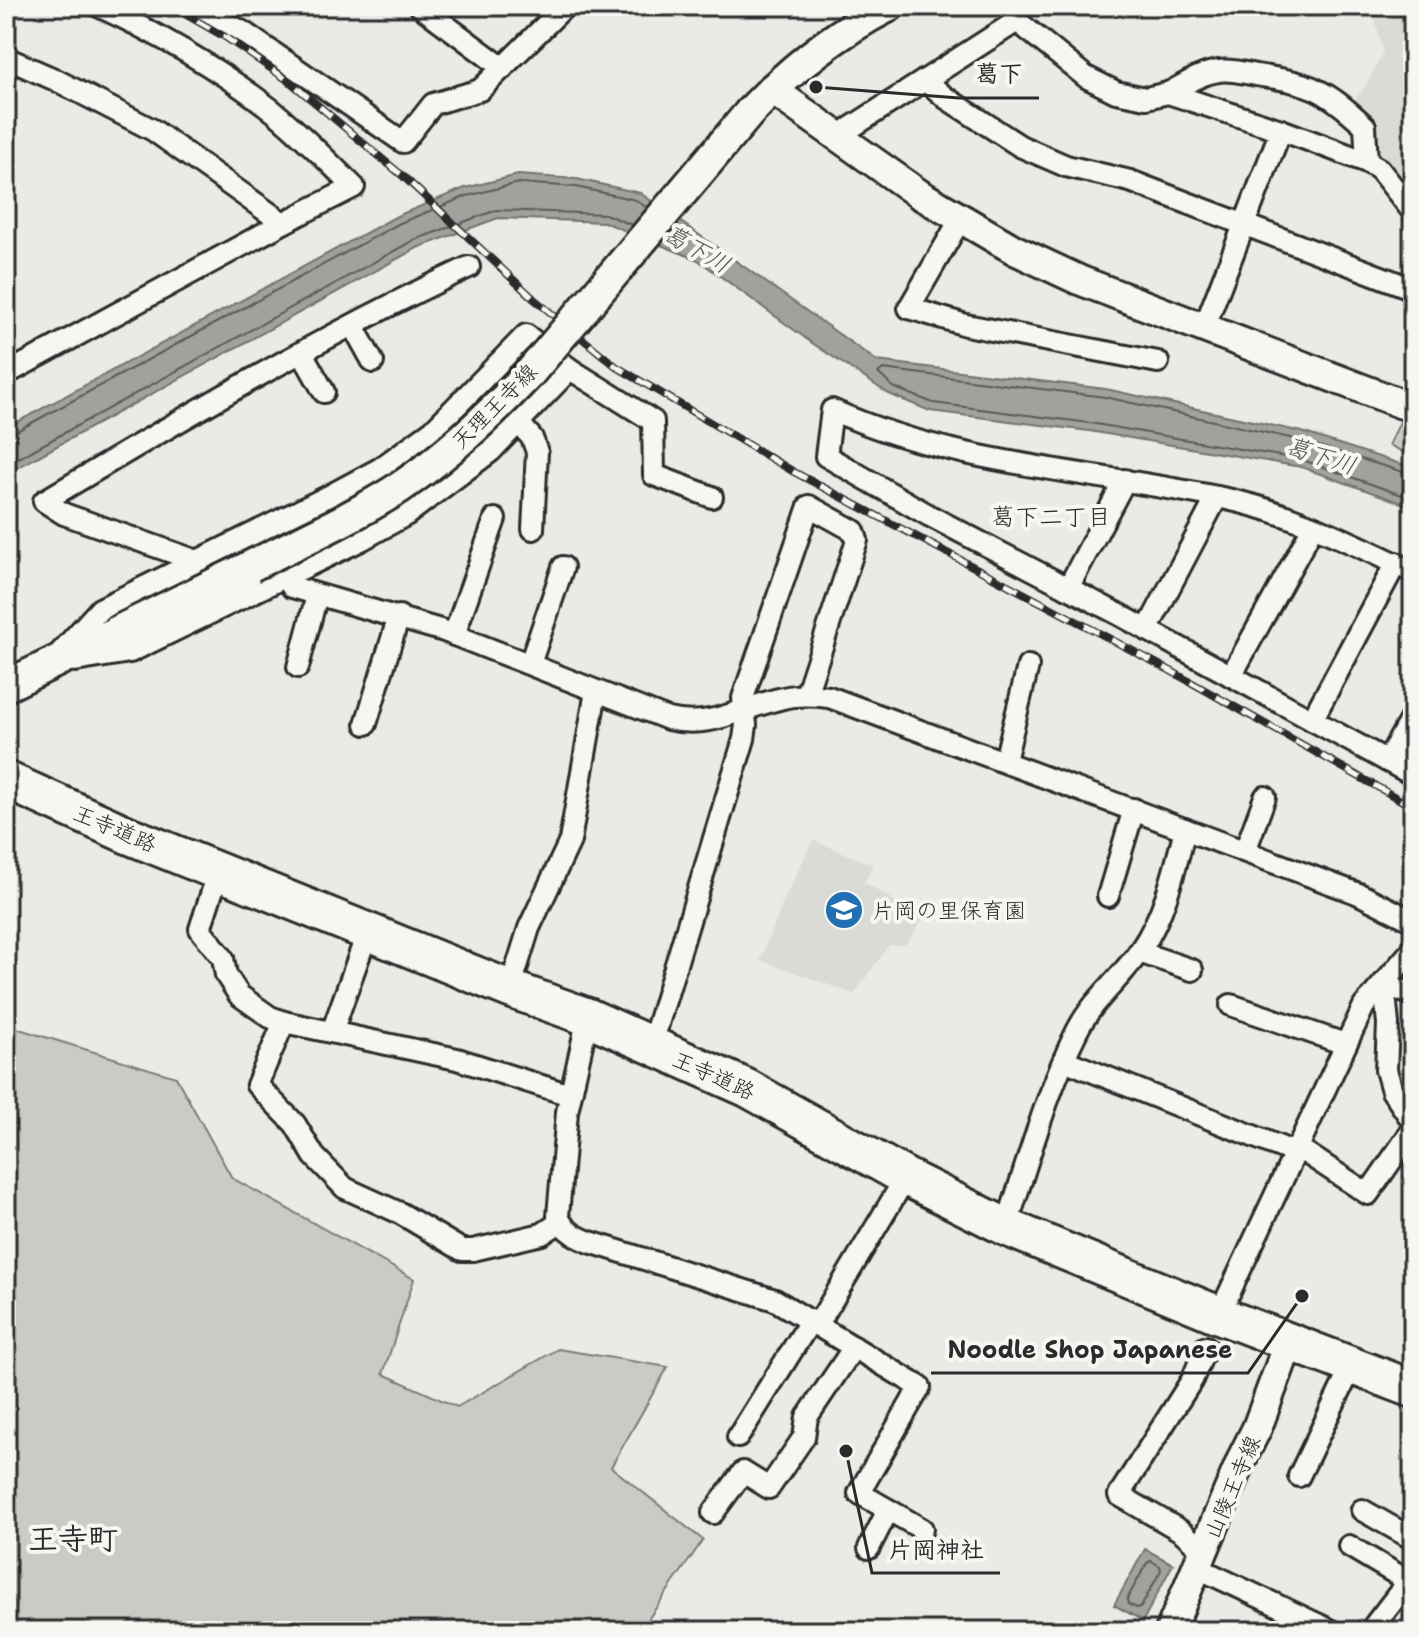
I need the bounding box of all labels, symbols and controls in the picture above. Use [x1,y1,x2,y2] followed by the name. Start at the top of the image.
[959,50,1039,98] callout: 葛下
[975,58,1023,90] text: 葛下
[658,217,736,281] water label: 葛下川
[445,357,544,456] street label: 天理王寺線
[1282,430,1360,482] water label: 葛下川
[991,501,1111,533] district label: 葛下二丁目
[69,798,161,859] street label: 王寺道路
[823,889,865,931] school or university icon: 片岡の里保育園
[872,896,1026,925] place label: 片岡の里保育園
[668,1044,760,1107] street label: 王寺道路
[931,1325,1248,1373] callout: Noodle Shop Japanese
[948,1334,1232,1366] text: Noodle Shop Japanese
[1198,1431,1267,1543] street label: 山陵王寺線
[28,1518,118,1559] district label: 王寺町
[872,1525,1000,1573] callout: 片岡神社
[888,1534,984,1566] text: 片岡神社

